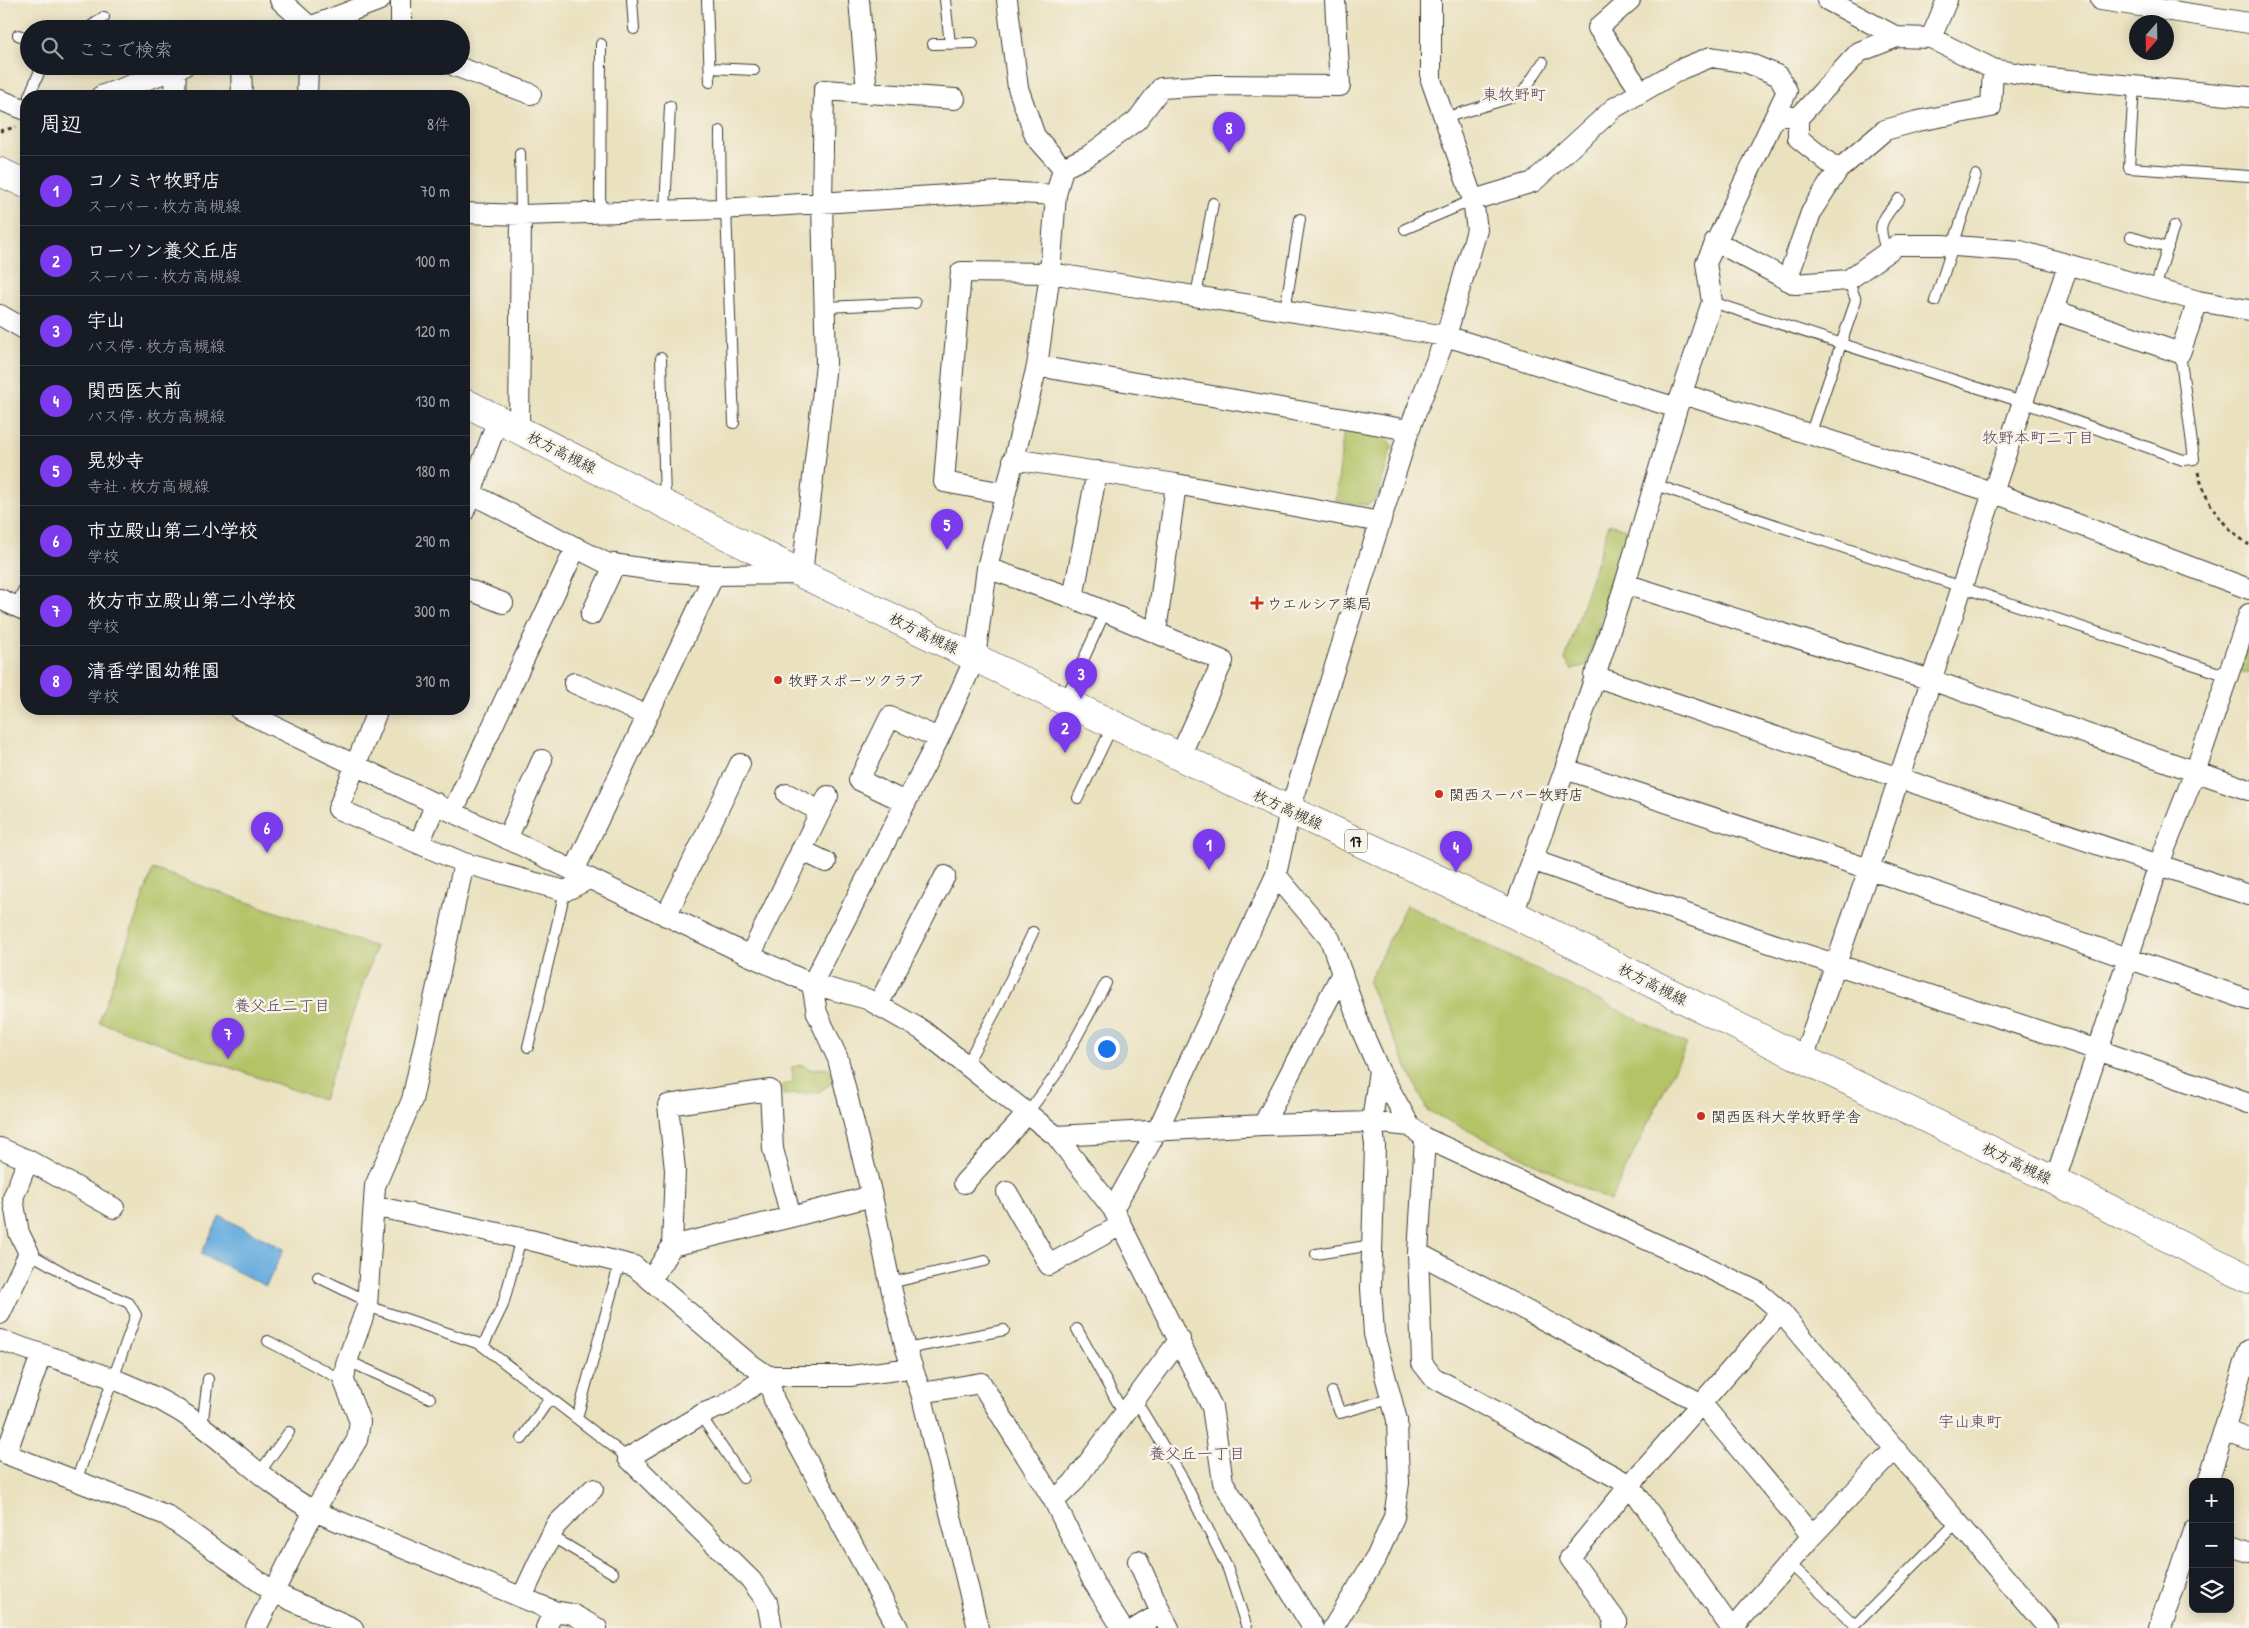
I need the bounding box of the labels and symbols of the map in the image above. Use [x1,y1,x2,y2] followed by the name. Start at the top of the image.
[2129,15,2174,60] north arrow
[1482,83,1546,105] district label: 東牧野町
[1213,112,1245,153] pin: 8
[524,426,600,478] street label: 枚方高槻線
[1982,426,2094,448] district label: 牧野本町二丁目
[931,509,963,550] pin: 5
[1267,593,1372,614] place label: ウエルシア薬局
[1251,597,1263,609] marker: ウエルシア薬局
[886,607,962,659] street label: 枚方高槻線
[1065,658,1097,699] pin: 3
[788,670,923,691] place label: 牧野スポーツクラブ
[772,674,784,686] marker: 牧野スポーツクラブ
[1049,712,1081,753] pin: 2
[1250,784,1326,834] street label: 枚方高槻線
[1449,784,1583,805] place label: 関西スーパー牧野店
[1433,788,1445,800] marker: 関西スーパー牧野店
[251,812,283,853] pin: 6
[1193,829,1225,870] pin: 1
[1345,829,1367,852] road number: 17
[1440,831,1472,872] pin: 4
[1615,958,1691,1010] street label: 枚方高槻線
[234,994,330,1016] district label: 養父丘二丁目
[212,1018,244,1059] pin: 7
[1094,1036,1120,1062] your location
[1711,1106,1861,1127] place label: 関西医科大学牧野学舎
[1695,1110,1707,1122] marker: 関西医科大学牧野学舎
[1979,1137,2055,1189] street label: 枚方高槻線
[1938,1410,2002,1432] district label: 宇山東町
[1149,1442,1245,1464] district label: 養父丘一丁目

